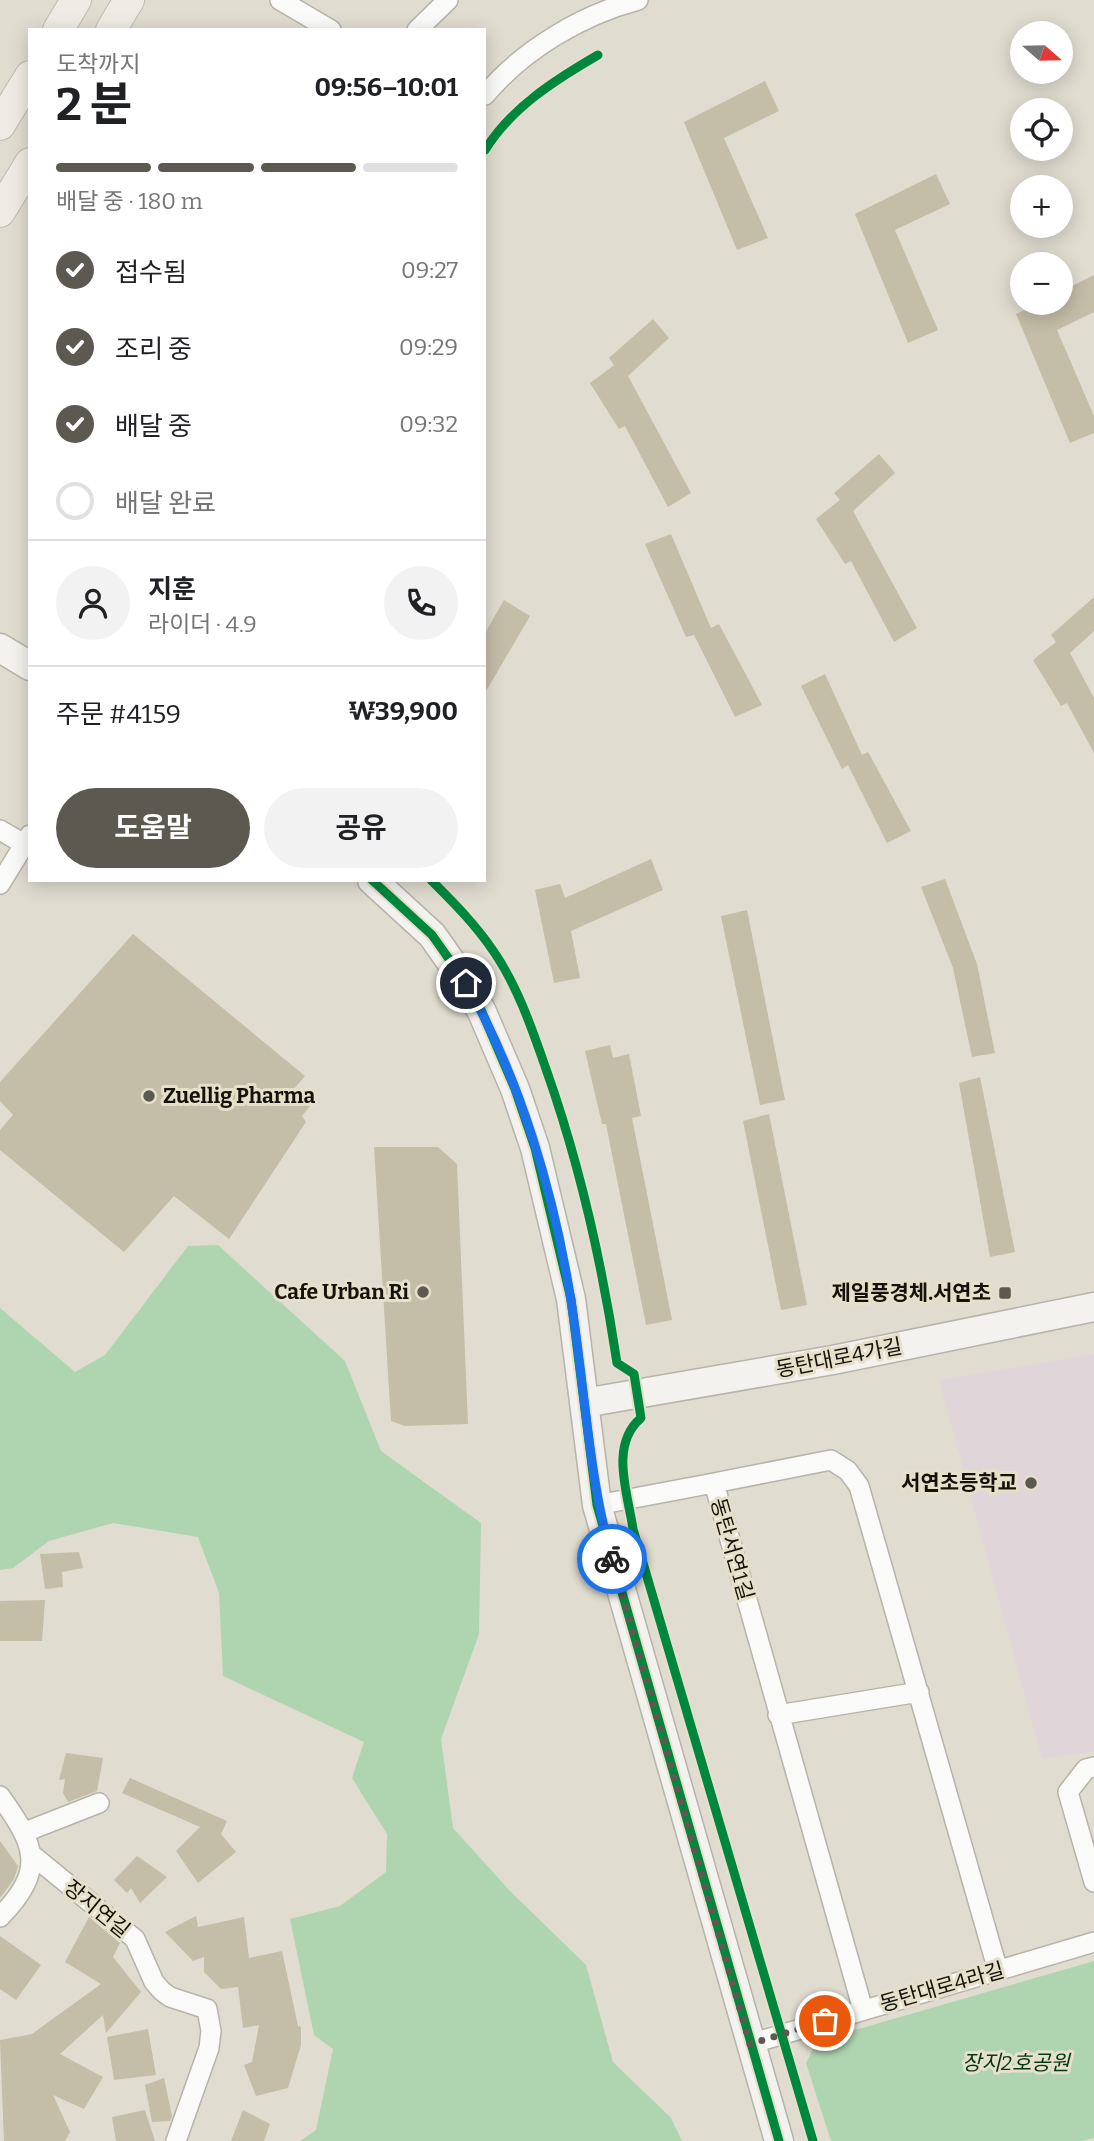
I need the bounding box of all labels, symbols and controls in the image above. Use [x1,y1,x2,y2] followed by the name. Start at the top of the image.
[1010,21,1073,84] north arrow
[1010,21,1073,315] map controls
[56,50,141,78] text: 도착까지
[315,72,458,103] text: 09:56–10:01
[56,77,133,132] text: 2 분
[1010,98,1073,161] button: locate
[1010,175,1073,238] button: +
[56,187,203,215] text: 배달 중 · 180 m
[56,251,94,289] icon: check
[1010,252,1073,315] button: −
[401,256,458,284] text: 09:27
[115,257,187,288] text: 접수됨
[56,328,94,366] icon: check
[399,333,458,361] text: 09:29
[115,334,192,365] text: 조리 중
[56,405,94,443] icon: check
[399,410,458,438] text: 09:32
[115,411,192,442] text: 배달 중
[115,488,216,519] text: 배달 완료
[56,566,130,640] button: person
[384,566,458,640] button: phone
[148,574,196,605] text: 지훈
[148,610,257,638] text: 라이더 · 4.9
[348,696,458,727] text: ₩39,900
[56,699,181,730] text: 주문 #4159
[56,788,250,868] button: 도움말
[264,788,458,868] button: 공유
[436,953,496,1013] pin
[447,964,485,1002] icon: home
[163,1083,316,1109] place label: Zuellig Pharma
[141,1088,157,1104] marker: Zuellig Pharma
[274,1279,409,1305] place label: Cafe Urban Ri
[832,1280,991,1306] place label: 제일풍경체.서연초
[415,1284,431,1300] marker: Cafe Urban Ri
[997,1285,1013,1301] marker: 제일풍경체.서연초
[774,1333,904,1383] street label: 동탄대로4가길
[901,1470,1017,1496] place label: 서연초등학교
[1023,1475,1039,1491] marker: 서연초등학교
[705,1495,759,1603] street label: 동탄서연1길
[577,1524,647,1594] courier
[593,1540,631,1578] icon: bike
[59,1875,135,1943] street label: 장지연길
[877,1957,1007,2017] street label: 동탄대로4라길
[795,1991,855,2051] pin
[806,2002,844,2040] icon: bag
[962,2050,1072,2076] park label: 장지2호공원

